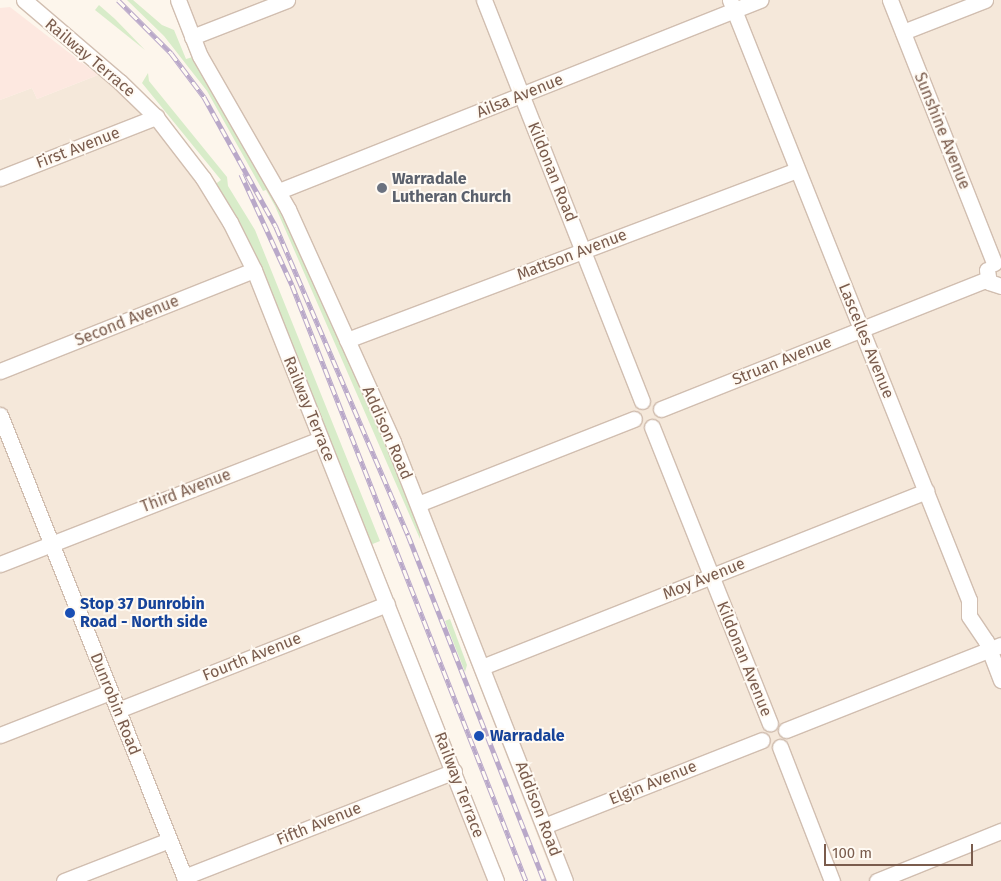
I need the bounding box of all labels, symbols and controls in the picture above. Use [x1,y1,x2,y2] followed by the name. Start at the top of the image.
[41,15,139,101] street label: Railway Terrace
[474,70,566,122] street label: Ailsa Avenue
[910,70,974,192] street label: Sunshine Avenue
[523,119,581,225] street label: Kildonan Road
[33,123,123,173] street label: First Avenue
[392,169,511,207] place label: Warradale Lutheran Church
[376,182,388,194] marker: Warradale Lutheran Church
[514,225,630,285] street label: Mattson Avenue
[834,281,898,401] street label: Lascelles Avenue
[72,291,182,351] street label: Second Avenue
[730,332,834,390] street label: Struan Avenue
[279,354,339,464] street label: Railway Terrace
[358,383,416,483] street label: Addison Road
[138,465,234,517] street label: Third Avenue
[660,554,748,604] street label: Moy Avenue
[80,594,208,632] place label: Stop 37 Dunrobin Road - North side
[712,599,776,719] street label: Kildonan Avenue
[64,607,76,619] marker: Stop 37 Dunrobin Road - North side
[200,629,304,685] street label: Fourth Avenue
[86,650,144,758] street label: Dunrobin Road
[490,726,565,746] place label: Warradale
[430,729,488,841] street label: Railway Terrace
[472,729,486,743] marker: Warradale
[606,757,700,809] street label: Elgin Avenue
[511,759,565,859] street label: Addison Road
[274,798,364,850] street label: Fifth Avenue
[826,834,975,866] scale bar
[832,844,872,862] text: 100 m

